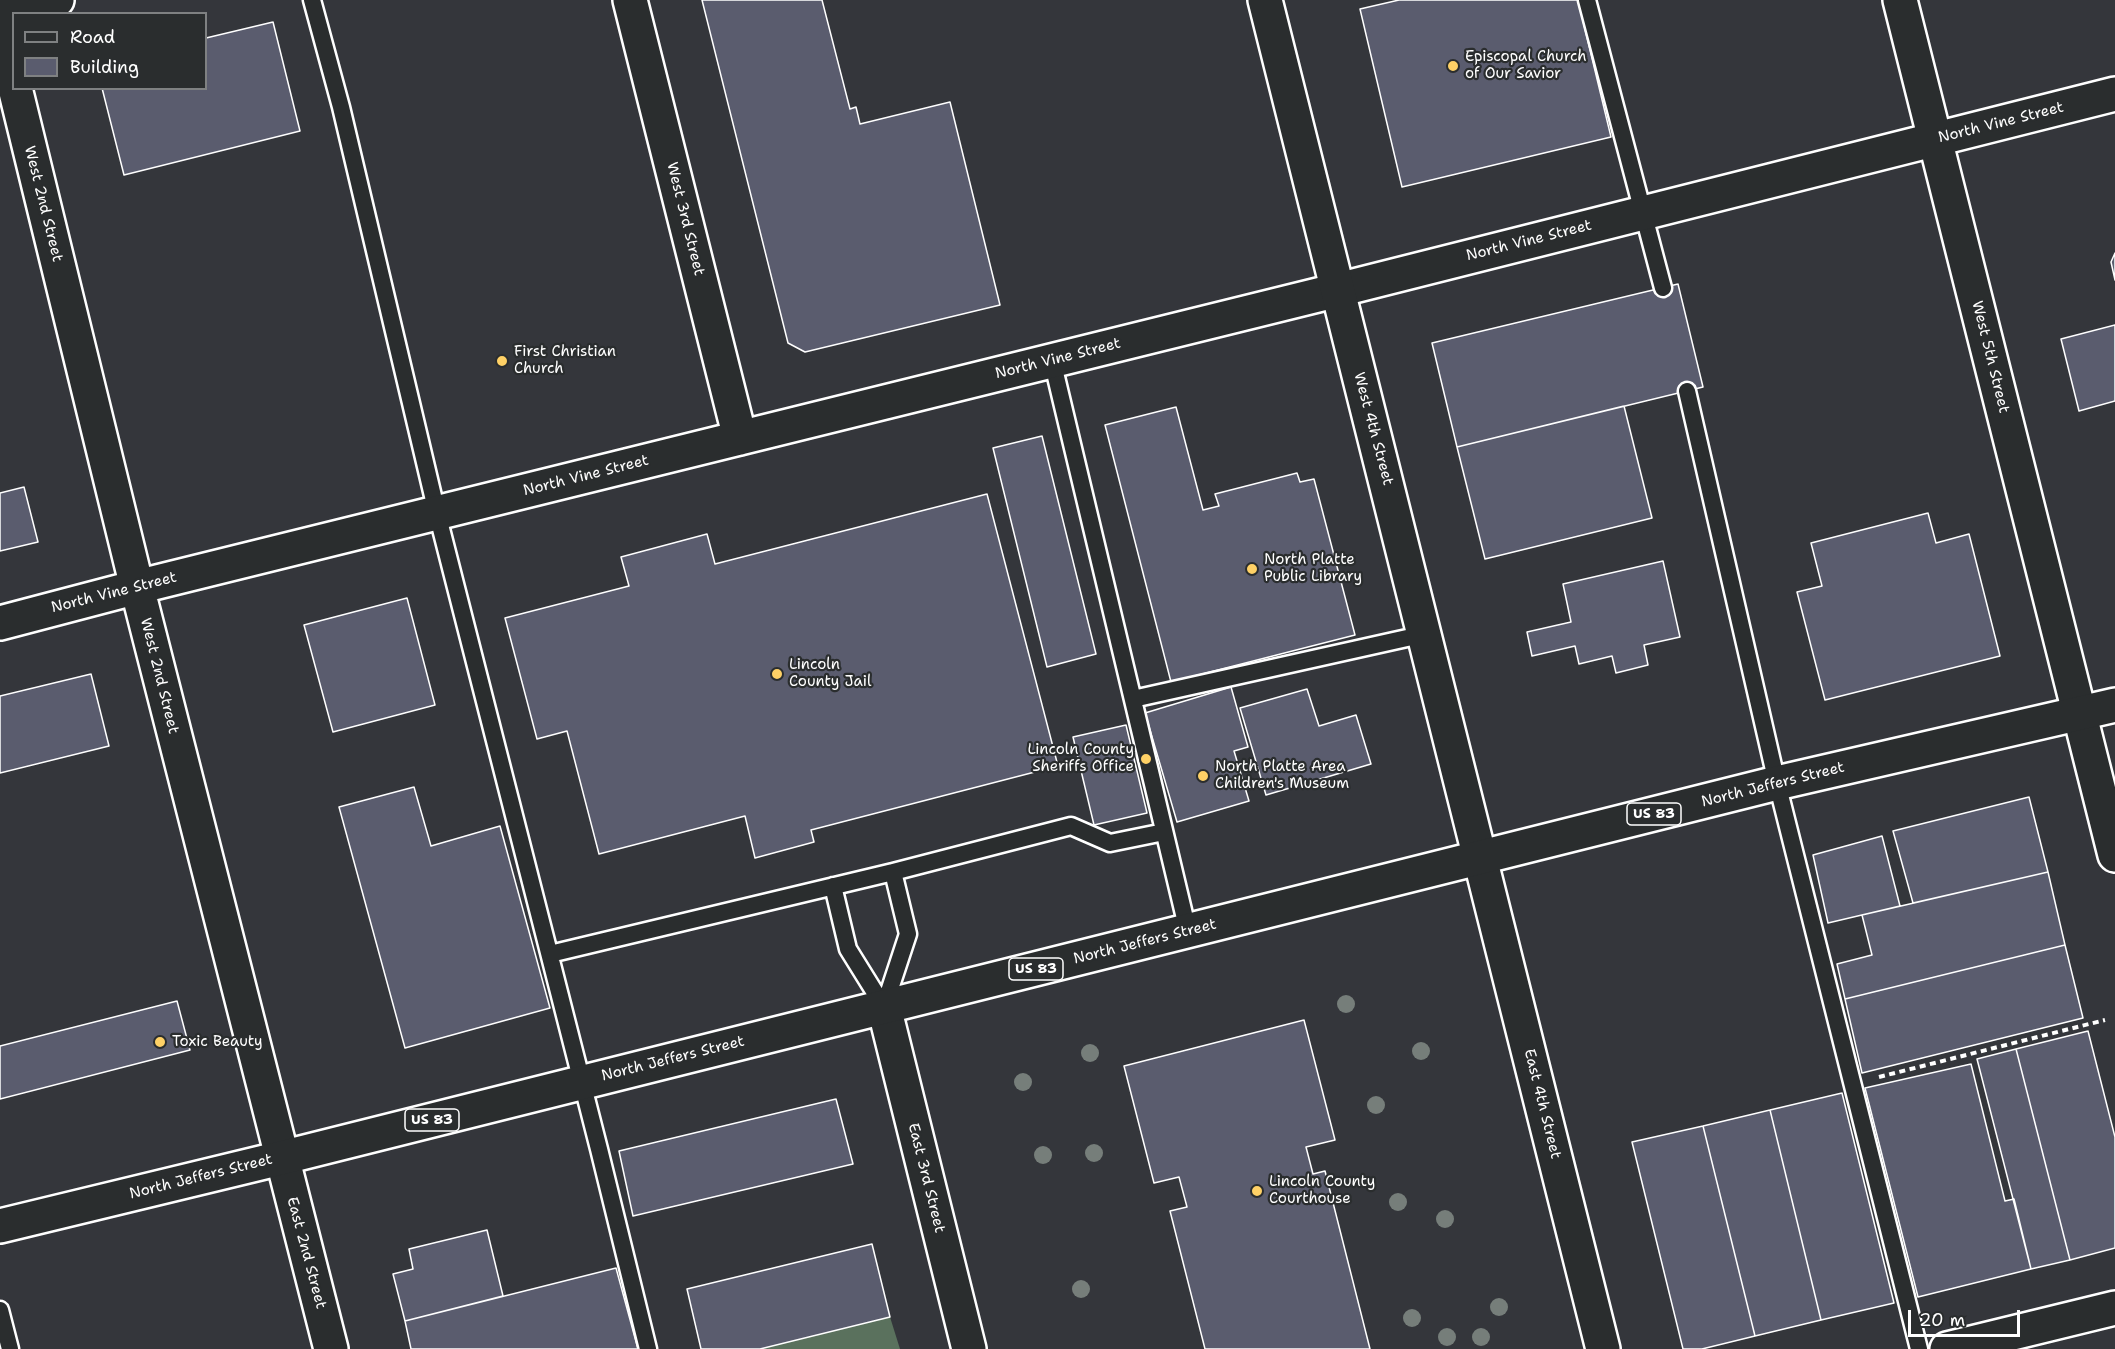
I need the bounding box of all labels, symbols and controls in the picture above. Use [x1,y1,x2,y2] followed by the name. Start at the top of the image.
[12,12,207,90] legend
[70,25,115,49] text: Road
[1465,48,1587,83] place label: Episcopal Church of Our Savior
[70,55,139,79] text: Building
[1446,59,1460,73] marker: Episcopal Church of Our Savior
[1936,99,2066,147] street label: North Vine Street
[20,144,66,264] street label: West 2nd Street
[662,160,708,278] street label: West 3rd Street
[1464,217,1594,265] street label: North Vine Street
[1967,299,2013,415] street label: West 5th Street
[993,335,1123,383] street label: North Vine Street
[514,343,616,378] place label: First Christian Church
[495,354,509,368] marker: First Christian Church
[1349,371,1397,487] street label: West 4th Street
[521,452,651,500] street label: North Vine Street
[1264,551,1362,586] place label: North Platte Public Library
[1245,562,1259,576] marker: North Platte Public Library
[49,569,179,617] street label: North Vine Street
[136,616,182,736] street label: West 2nd Street
[789,656,871,691] place label: Lincoln County Jail
[770,667,784,681] marker: Lincoln County Jail
[1028,741,1134,776] place label: Lincoln County Sheriffs Office
[1139,752,1153,766] marker: Lincoln County Sheriffs Office
[1215,758,1349,793] place label: North Platte Area Children's Museum
[1700,759,1846,811] street label: North Jeffers Street
[1196,769,1210,783] marker: North Platte Area Children's Museum
[1627,803,1681,825] road number: US 83
[1072,916,1218,968] street label: North Jeffers Street
[1009,958,1063,980] road number: US 83
[172,1033,263,1051] place label: Toxic Beauty
[600,1033,746,1085] street label: North Jeffers Street
[153,1035,167,1049] marker: Toxic Beauty
[1520,1047,1564,1161] street label: East 4th Street
[405,1109,459,1131] road number: US 83
[904,1121,948,1235] street label: East 3rd Street
[128,1151,274,1203] street label: North Jeffers Street
[1269,1173,1375,1208] place label: Lincoln County Courthouse
[1250,1184,1264,1198] marker: Lincoln County Courthouse
[282,1195,330,1311] street label: East 2nd Street
[1911,1298,2024,1336] scale bar
[1919,1308,1965,1332] text: 20 m

